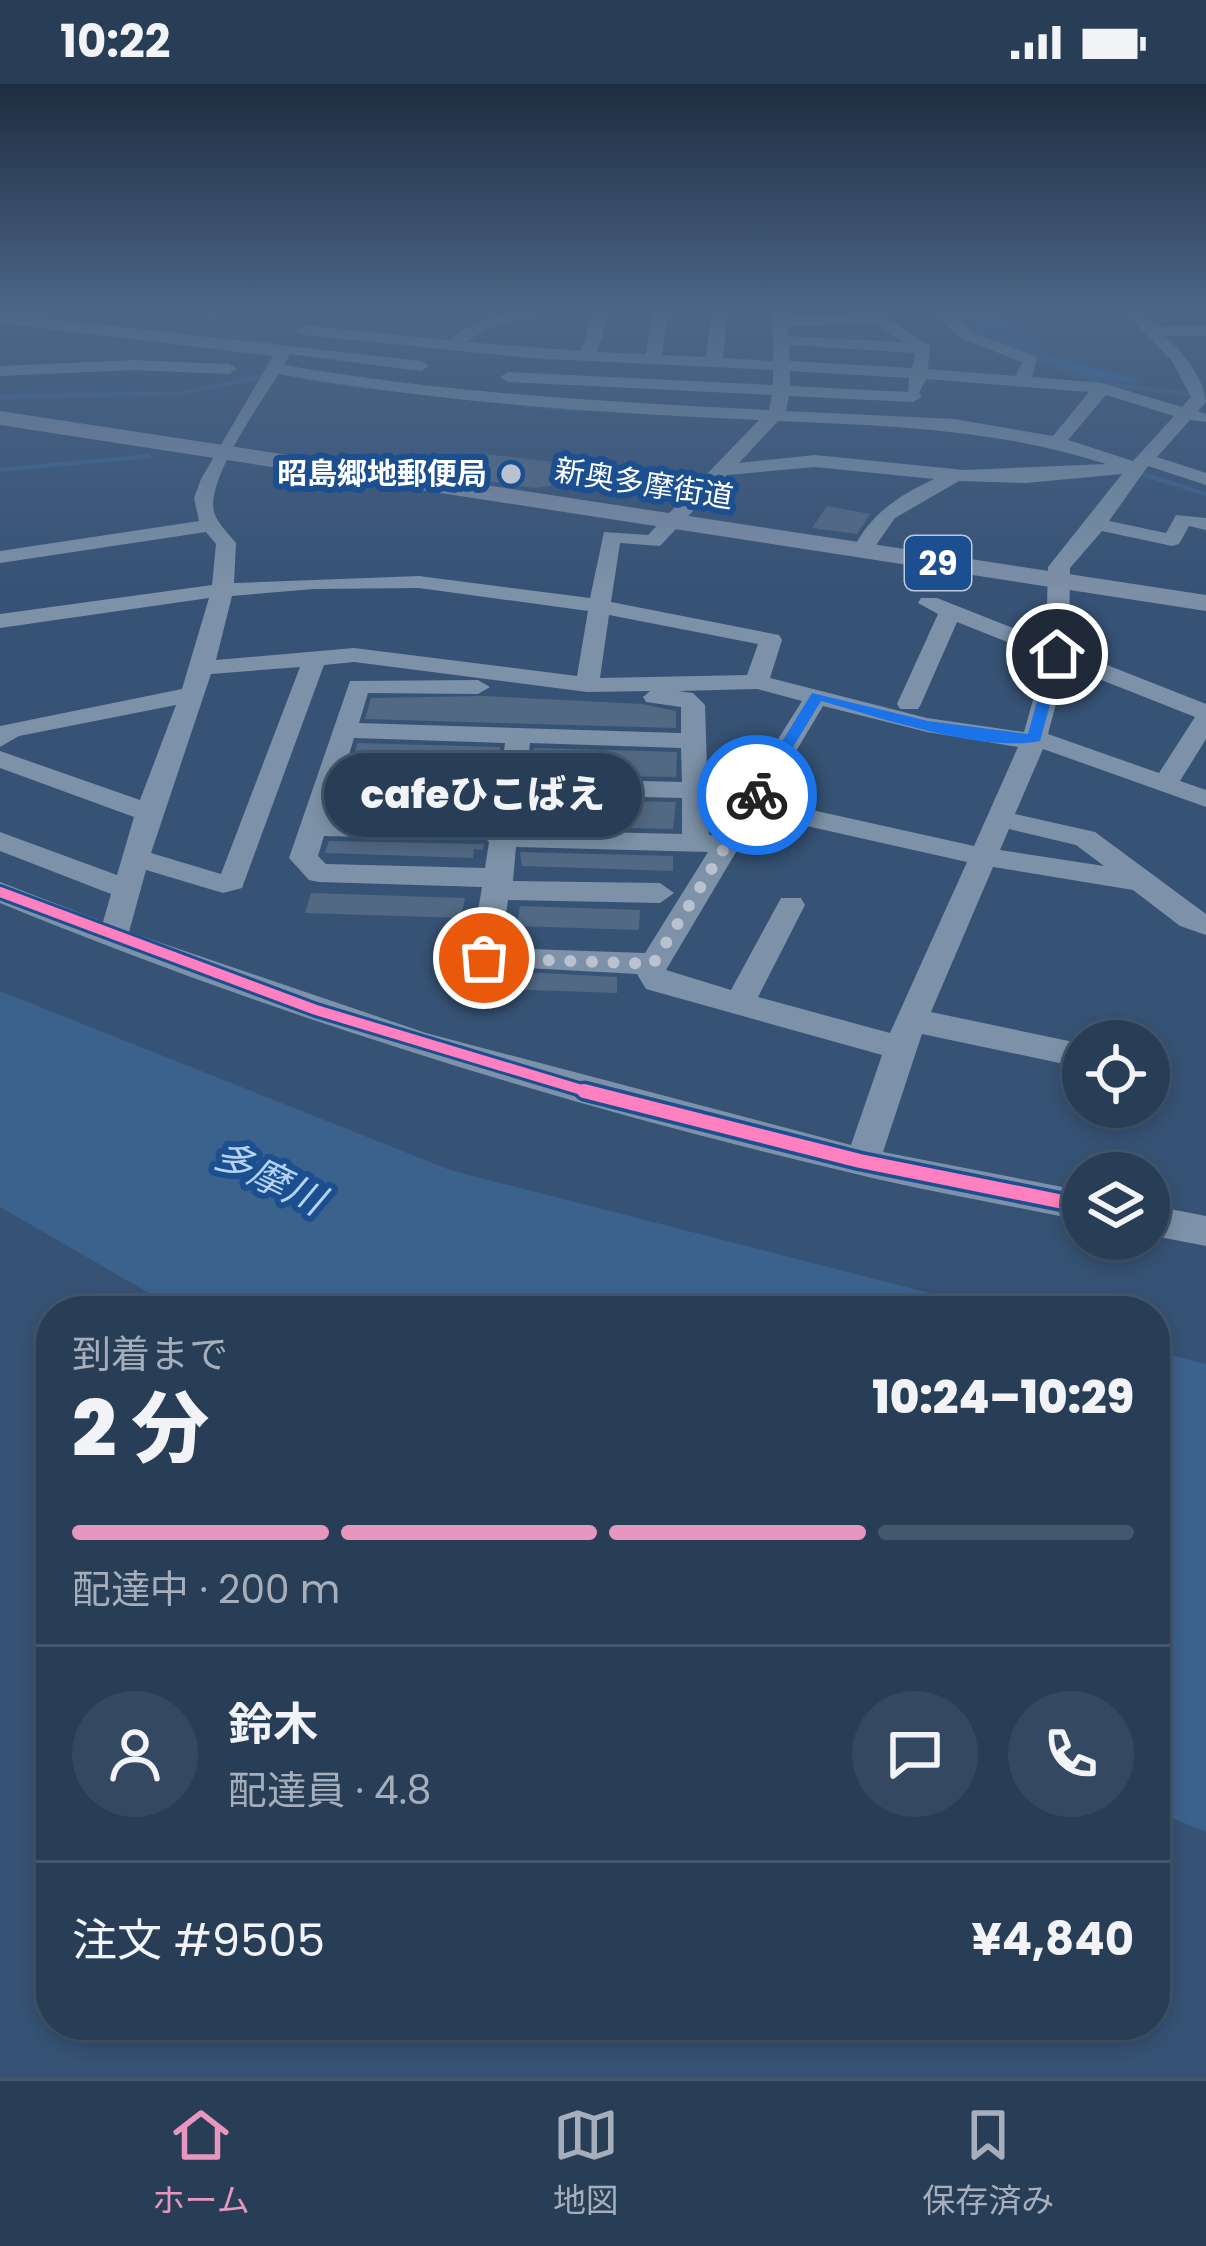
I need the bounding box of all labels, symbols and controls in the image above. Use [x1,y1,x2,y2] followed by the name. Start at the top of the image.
[60,10,170,73] text: 10:22
[552,448,736,519] street label: 新奥多摩街道
[277,452,487,495] place label: 昭島郷地郵便局
[498,461,524,487] marker: 昭島郷地郵便局
[905,536,971,590] road number: 29
[1006,603,1108,705] pin
[1024,621,1090,687] icon: home
[697,735,817,855] courier
[325,754,643,838] callout: cafeひこばえ
[724,762,790,828] icon: bike
[361,767,605,822] text: cafeひこばえ
[433,907,535,1009] pin
[451,925,517,991] icon: bag
[1062,1020,1170,1260] map controls
[1062,1020,1170,1128] button: locate
[204,1127,337,1230] water label: 多摩川
[1062,1152,1170,1260] button: layers
[72,1327,228,1382] text: 到着まで
[872,1366,1134,1429] text: 10:24–10:29
[72,1374,209,1483] text: 2 分
[72,1562,340,1617] text: 配達中 · 200 m
[72,1691,198,1817] button: person
[852,1691,978,1817] button: chat
[1008,1691,1134,1817] button: phone
[228,1693,318,1756] text: 鈴木
[228,1763,431,1818] text: 配達員 · 4.8
[971,1908,1134,1971] text: ¥4,840
[72,1909,325,1972] text: 注文 #9505
[152,2102,250,2226] tab: ホーム
[553,2102,619,2226] tab: 地図
[922,2102,1054,2226] tab: 保存済み

